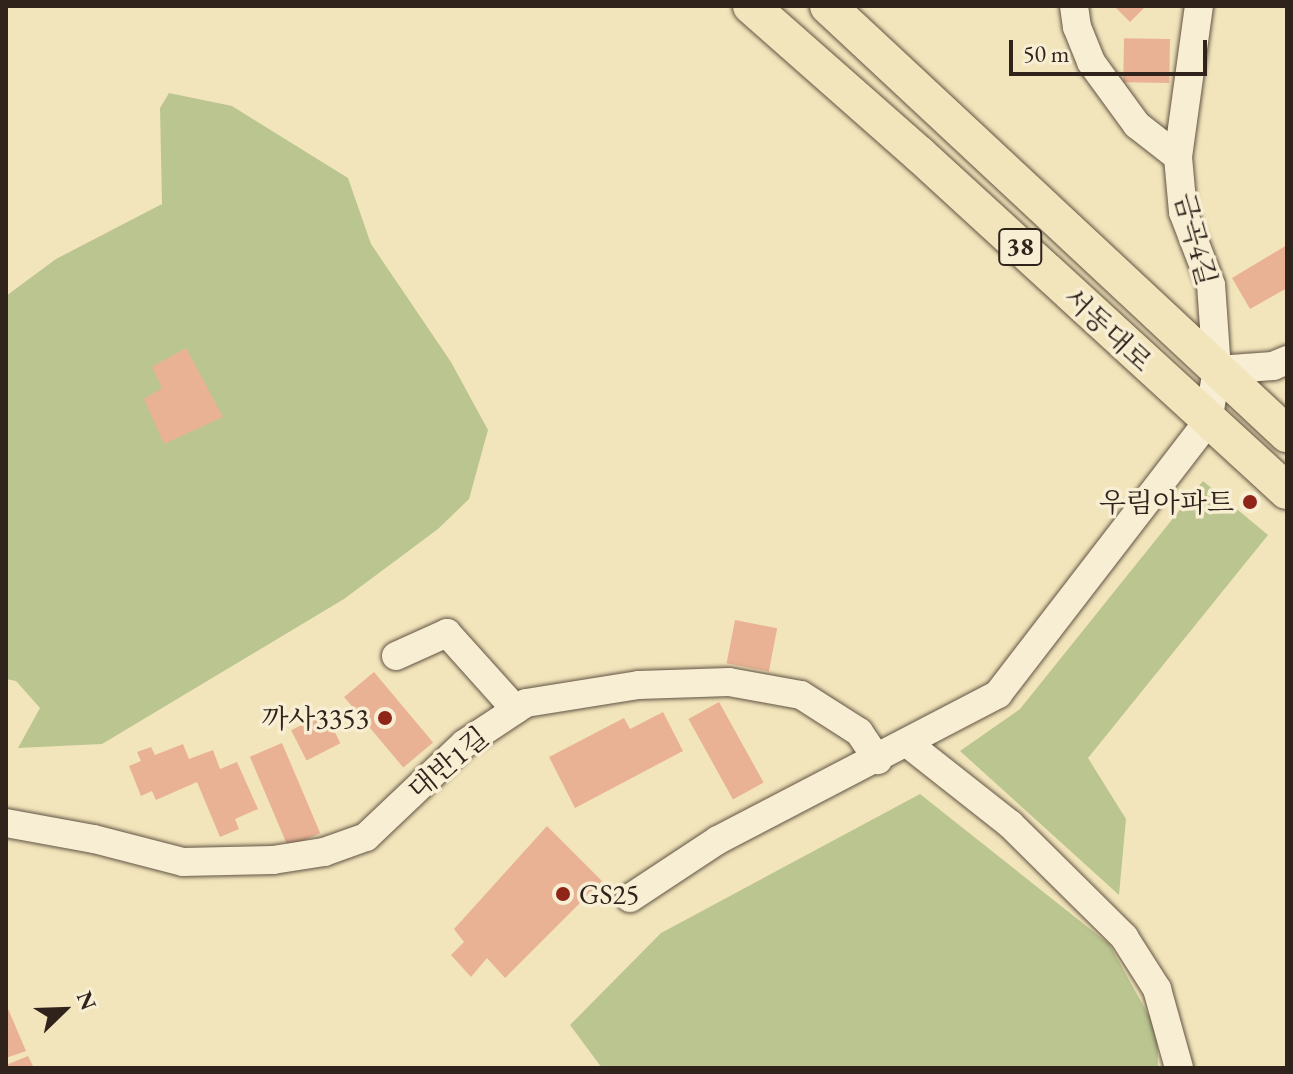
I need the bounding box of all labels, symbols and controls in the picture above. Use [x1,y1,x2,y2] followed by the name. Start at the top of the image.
[1013,24,1211,74] scale bar
[1023,38,1070,69] text: 50 m
[1168,189,1224,289] street label: 금곡4길
[998,225,1042,269] road number: 38
[1057,280,1159,378] street label: 서동대로
[1099,485,1234,519] place label: 우림아파트
[1241,493,1259,511] marker: 우림아파트
[261,701,369,735] place label: 까사3353
[376,709,394,727] marker: 까사3353
[401,720,495,806] street label: 대반1길
[579,877,639,911] place label: GS25
[554,885,572,903] marker: GS25
[24,970,104,1050] north arrow
[70,987,103,1014] text: N

